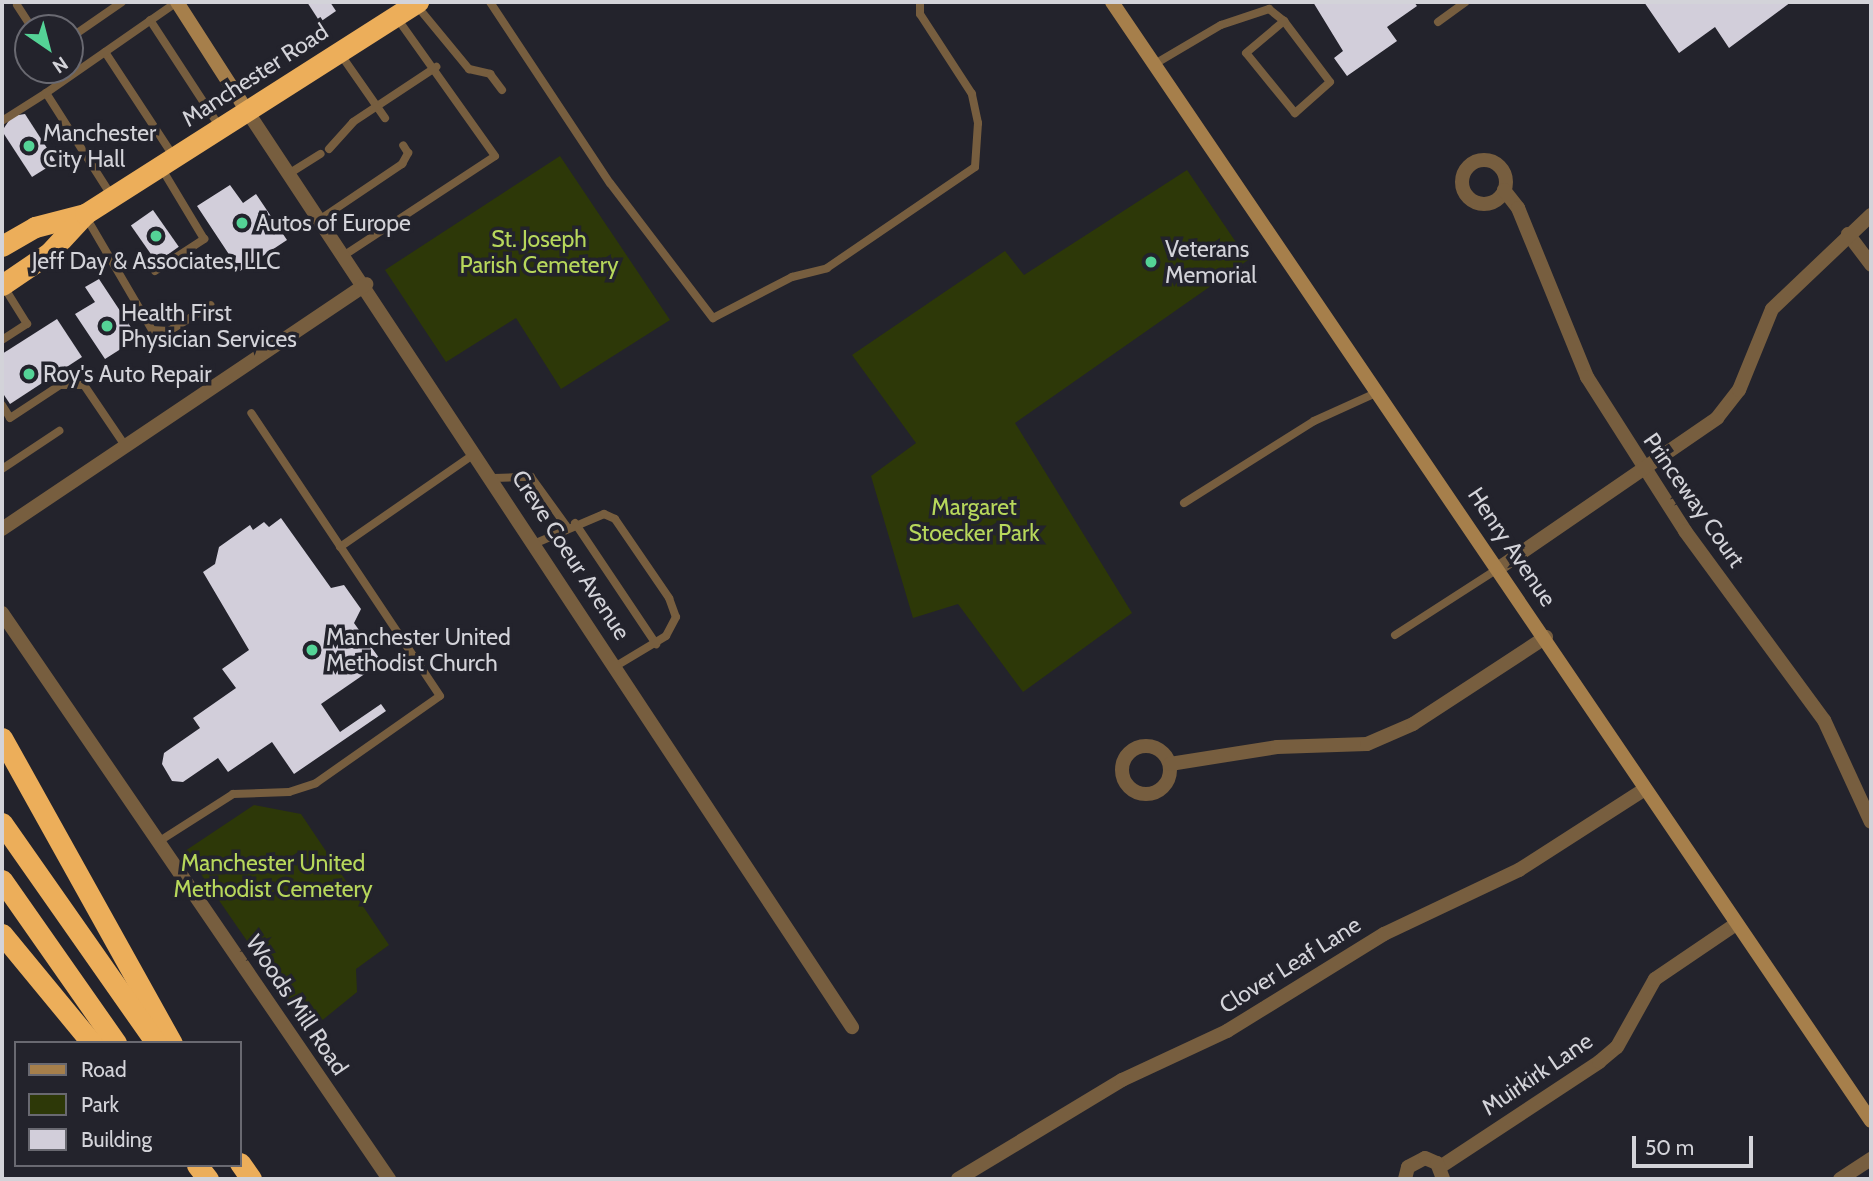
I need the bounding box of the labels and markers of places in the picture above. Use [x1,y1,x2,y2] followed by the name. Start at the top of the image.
[43,119,156,173] place label: Manchester City Hall
[21,138,37,154] marker: Manchester City Hall
[256,209,411,237] place label: Autos of Europe
[234,215,250,231] marker: Autos of Europe
[148,228,164,244] marker: Jeff Day & Associates, LLC
[1165,235,1257,289] place label: Veterans Memorial
[32,247,280,275] place label: Jeff Day & Associates, LLC
[1143,254,1159,270] marker: Veterans Memorial
[121,299,297,353] place label: Health First Physician Services
[99,318,115,334] marker: Health First Physician Services
[43,360,211,388] place label: Roy's Auto Repair
[21,366,37,382] marker: Roy's Auto Repair
[326,623,511,677] place label: Manchester United Methodist Church
[304,642,320,658] marker: Manchester United Methodist Church

